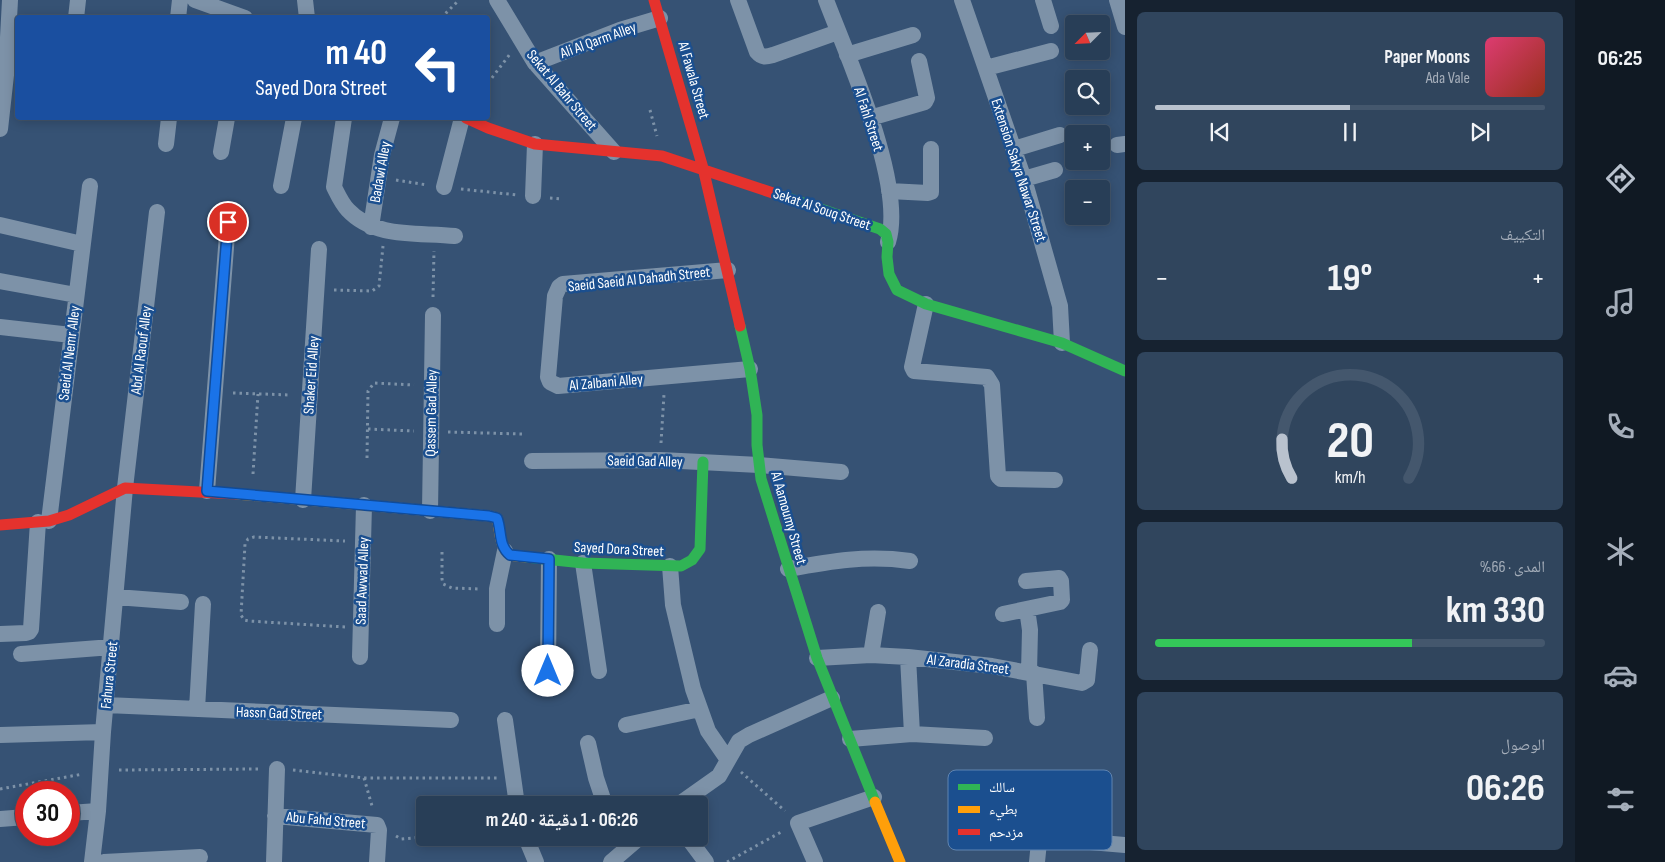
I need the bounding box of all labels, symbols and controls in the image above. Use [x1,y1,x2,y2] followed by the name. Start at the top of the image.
[1065,15,1110,60] north arrow
[1065,15,1110,225] map controls
[556,18,639,63] street label: Ali Al Qarm Alley
[325,32,387,75] text: 40 m
[405,35,470,100] icon: left
[673,38,714,121] street label: Al Fawala Street
[1597,45,1643,72] text: 06:25
[522,46,601,135] street label: Sekat Al Bahr Street
[1384,46,1470,69] text: Paper Moons
[1426,69,1470,88] text: Ada Vale
[1065,70,1110,115] button: search
[255,75,387,102] text: Sayed Dora Street
[849,84,888,154] street label: Al Fahl Street
[986,96,1051,244] street label: Extension Sakya Nawar Street
[1206,118,1234,146] icon: previous
[1336,118,1364,146] icon: pause
[1466,118,1494,146] icon: next
[1065,125,1110,170] button: +
[366,140,395,204] street label: Badawi Alley
[1603,161,1638,196] icon: directions
[1065,180,1110,225] button: −
[771,184,873,235] street label: Sekat Al Souq Street
[207,201,249,243] pin
[214,208,242,236] icon: arrive
[1500,226,1545,245] text: التكييف
[1328,256,1372,301] text: 19°
[1155,262,1169,295] text: −
[1531,262,1545,295] text: +
[567,263,712,296] street label: Saeid Saeid Al Dahadh Street
[1603,285,1638,320] icon: music
[54,304,85,402] street label: Saeid Al Nemr Alley
[127,305,156,396] street label: Abd Al Raouf Alley
[299,335,324,415] street label: Shaker Eid Alley
[421,369,442,457] street label: Qassem Gad Alley
[567,370,644,395] street label: Al Zalbani Alley
[1603,409,1638,444] icon: phone
[1326,410,1374,473] text: 20
[607,451,683,472] street label: Saeid Gad Alley
[1335,467,1365,488] text: km/h
[766,469,811,567] street label: Al Aamoumy Street
[1603,534,1638,569] icon: climate
[351,537,374,625] street label: Saad Awwad Alley
[574,538,665,561] street label: Sayed Dora Street
[1480,558,1545,577] text: المدى · 66%
[1446,588,1545,633] text: 330 km
[97,640,123,710] street label: Fahura Street
[521,644,573,696] position arrow
[925,650,1010,679] street label: Al Zaradia Street
[1603,658,1638,693] icon: car
[236,702,323,725] street label: Hassn Gad Street
[1501,736,1545,755] text: الوصول
[1466,766,1545,811] text: 06:26
[948,770,1112,850] legend
[989,779,1015,796] text: سالك
[15,781,80,846] speed limit sign: 30
[1603,782,1638,817] icon: filters
[989,801,1018,821] text: بطيء
[285,807,367,833] street label: Abu Fahd Street
[486,809,638,832] text: 06:26 · 1 دقيقة · 240 m
[989,824,1023,842] text: مزدحم

